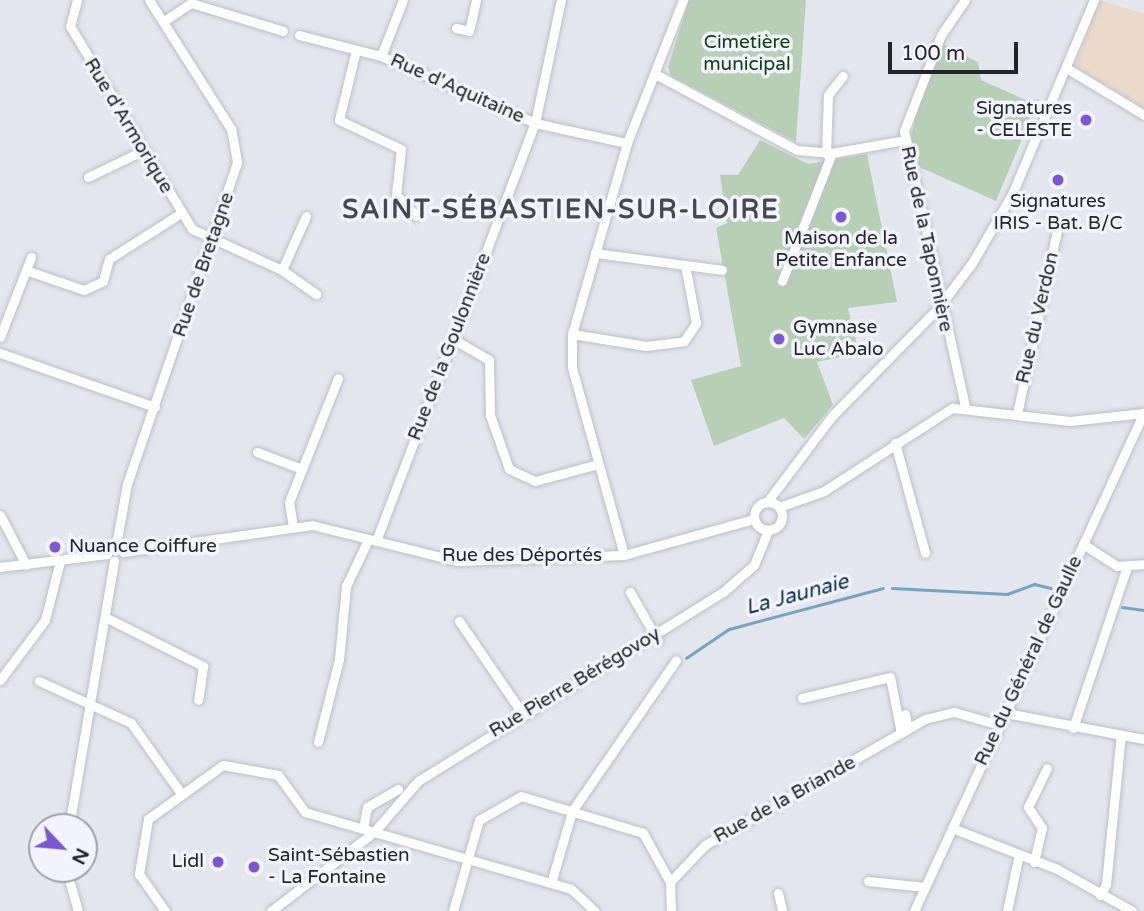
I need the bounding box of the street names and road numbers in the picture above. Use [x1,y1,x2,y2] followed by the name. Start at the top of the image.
[386,49,528,129] street label: Rue d'Aquitaine
[79,54,177,198] street label: Rue d'Armorique
[895,144,957,334] street label: Rue de la Taponnière
[169,190,239,340] street label: Rue de Bretagne
[404,250,496,444] street label: Rue de la Goulonnière
[1012,250,1064,386] street label: Rue du Verdon
[442,545,602,567] street label: Rue des Déportés
[970,552,1088,770] street label: Rue du Général de Gaulle
[485,623,665,743] street label: Rue Pierre Bérégovoy
[710,752,860,848] street label: Rue de la Briande

